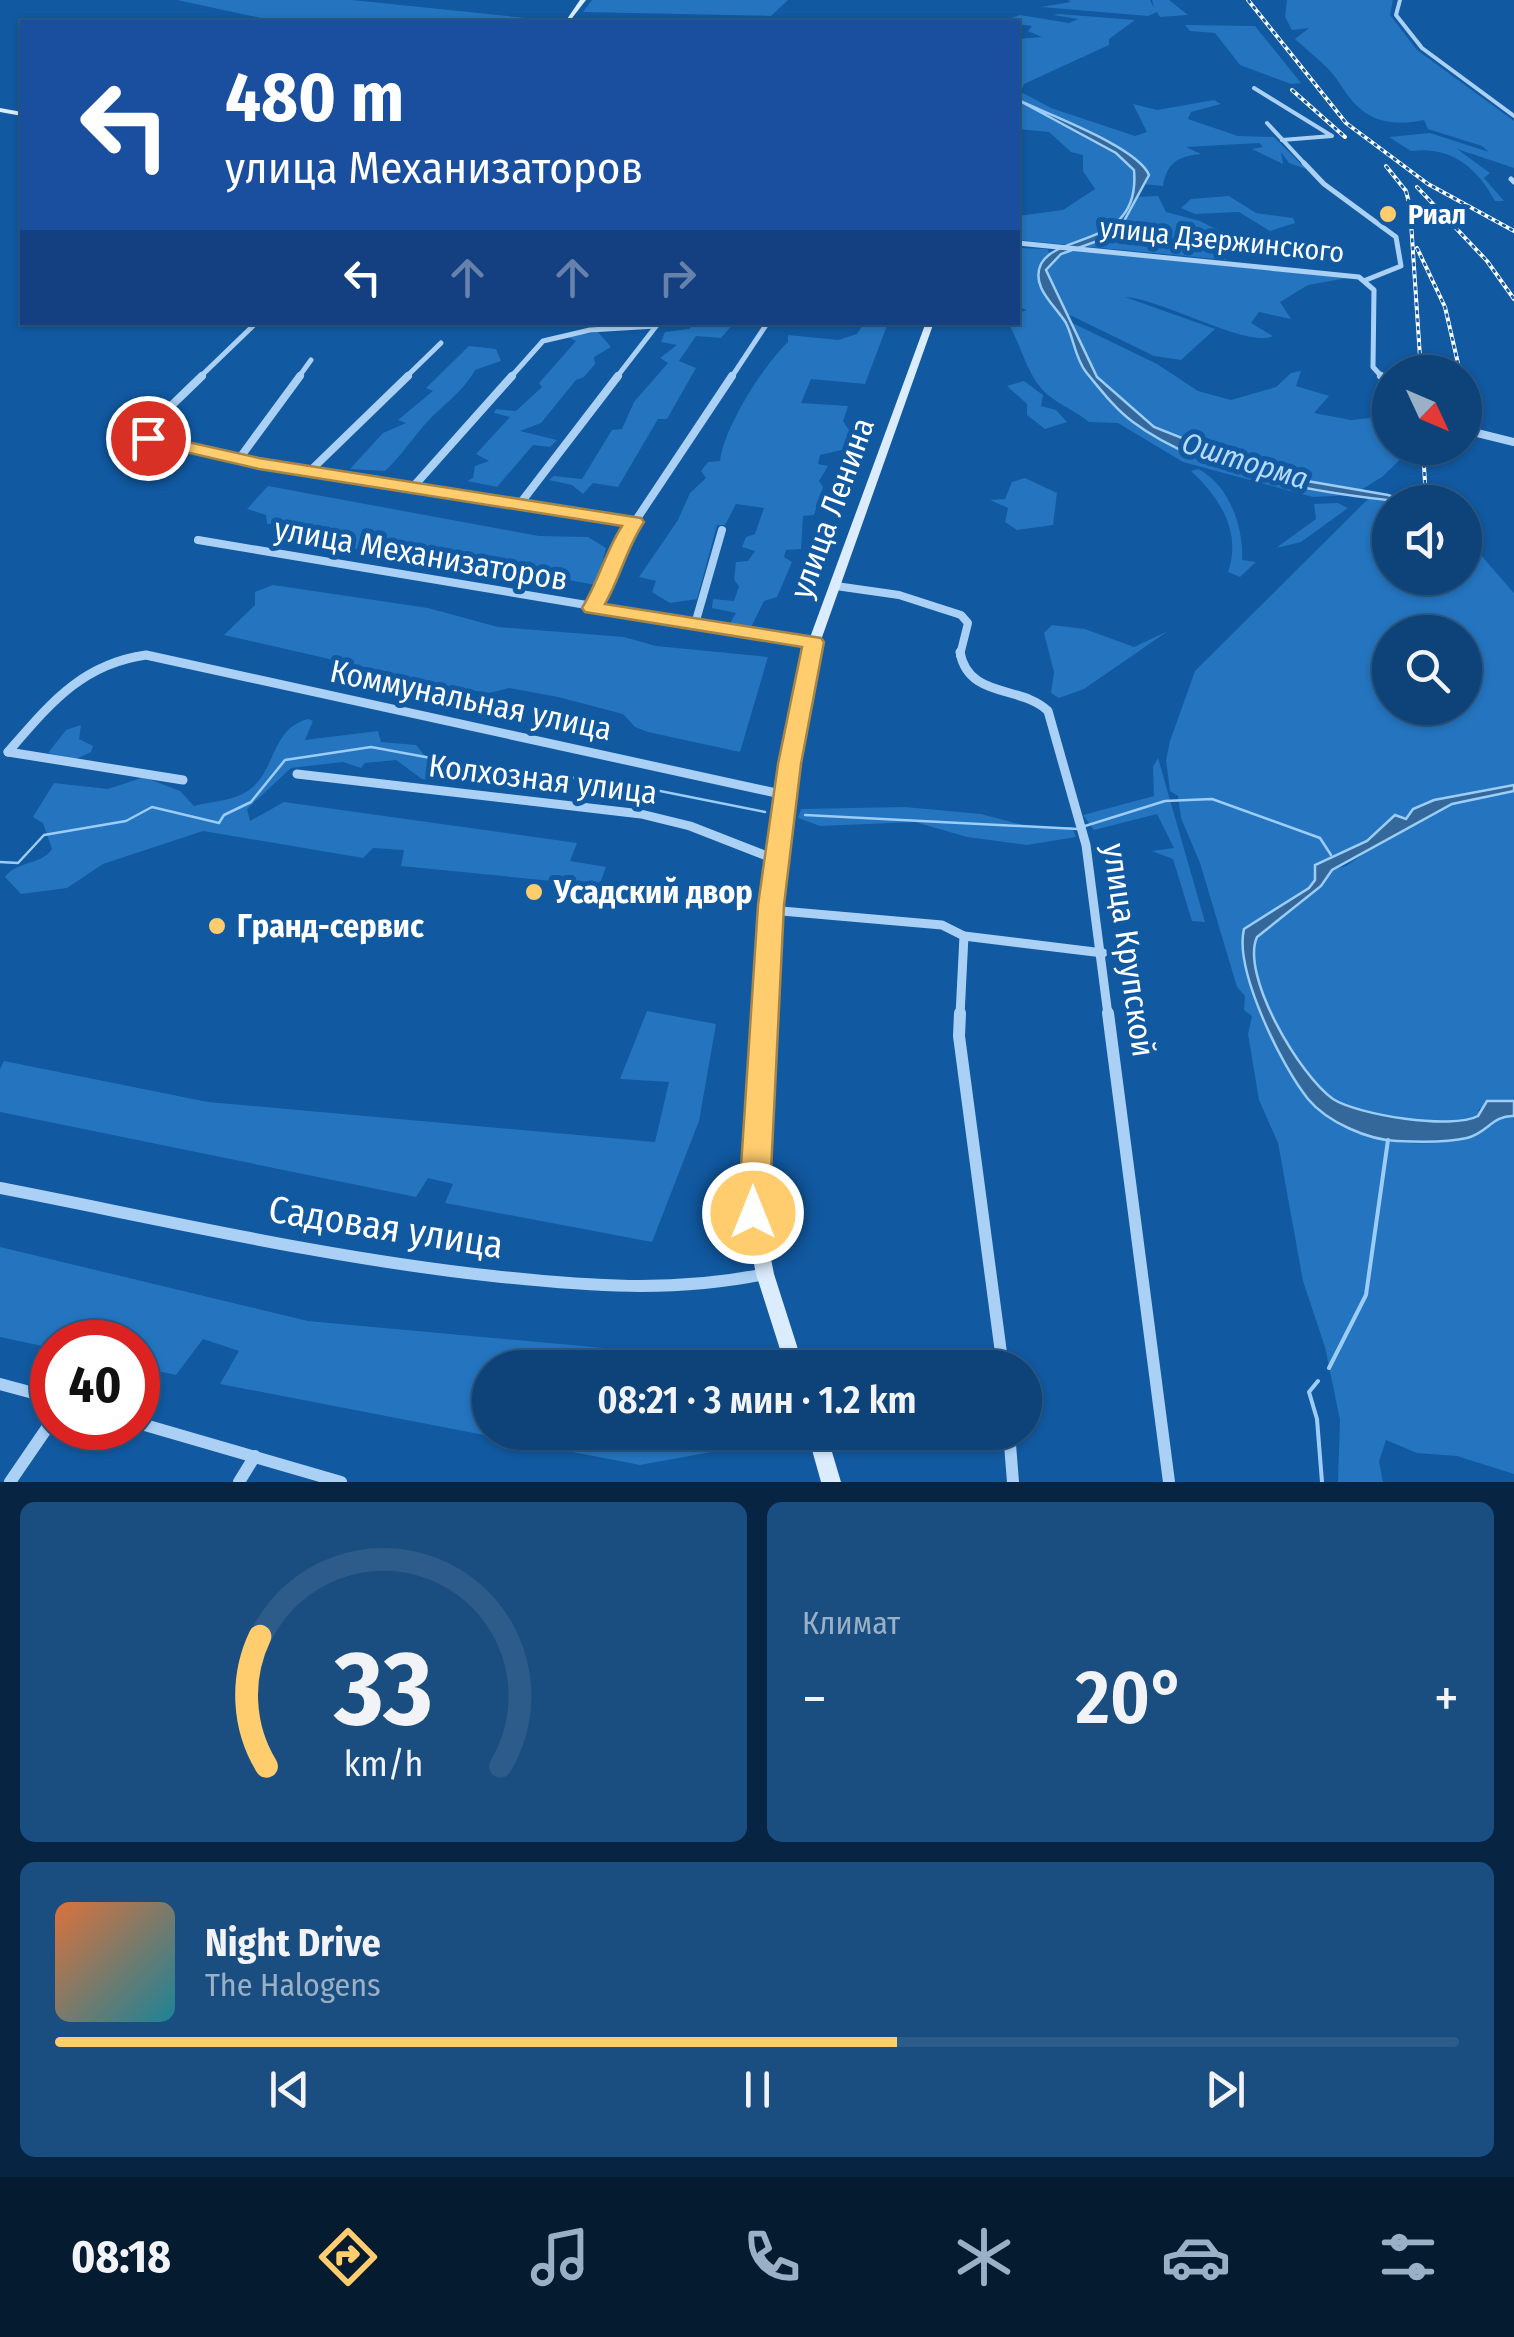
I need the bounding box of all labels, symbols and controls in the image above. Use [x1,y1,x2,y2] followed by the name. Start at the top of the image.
[225,56,404,140] text: 480 m
[60,60,190,190] icon: left
[225,141,643,195] text: улица Механизаторов
[1408,198,1466,231] place label: Риал
[1377,203,1399,225] marker: Риал
[1098,211,1346,269] street label: улица Дзержинского
[335,250,390,305] icon: left
[440,250,495,305] icon: ahead
[545,250,600,305] icon: ahead
[650,250,705,305] icon: right
[1372,355,1482,465] north arrow
[1372,355,1482,725] map controls
[106,396,191,481] pin
[121,411,176,466] icon: arrive
[782,413,882,603] street label: улица Ленина
[1178,425,1312,497] water label: Ошторма
[1372,485,1482,595] button: sound
[271,509,571,599] street label: улица Механизаторов
[1372,615,1482,725] button: search
[327,652,615,748] street label: Коммунальная улица
[427,746,659,812] street label: Колхозная улица
[1095,841,1163,1059] street label: улица Крупской
[553,873,753,911] place label: Усадский двор
[523,881,545,903] marker: Усадский двор
[237,907,424,945] place label: Гранд-сервис
[206,915,228,937] marker: Гранд-сервис
[701,1161,805,1265] position arrow
[265,1186,507,1268] street label: Садовая улица
[30,1320,160,1450] speed limit sign: 40
[597,1377,917,1423] text: 08:21 · 3 мин · 1.2 km
[802,1604,900,1642] text: Климат
[333,1627,433,1752] text: 33
[1075,1653,1185,1743] text: 20°
[802,1666,827,1732] text: −
[1434,1666,1459,1732] text: +
[344,1743,423,1785] text: km/h
[205,1920,381,1966] text: Night Drive
[205,1966,381,2004] text: The Halogens
[262,2062,317,2117] icon: previous
[730,2062,785,2117] icon: pause
[1198,2062,1253,2117] icon: next
[313,2222,383,2292] icon: directions
[525,2222,595,2292] icon: music
[737,2222,807,2292] icon: phone
[949,2222,1019,2292] icon: climate
[1161,2222,1231,2292] icon: car
[1373,2222,1443,2292] icon: filters
[71,2230,171,2284] text: 08:18

